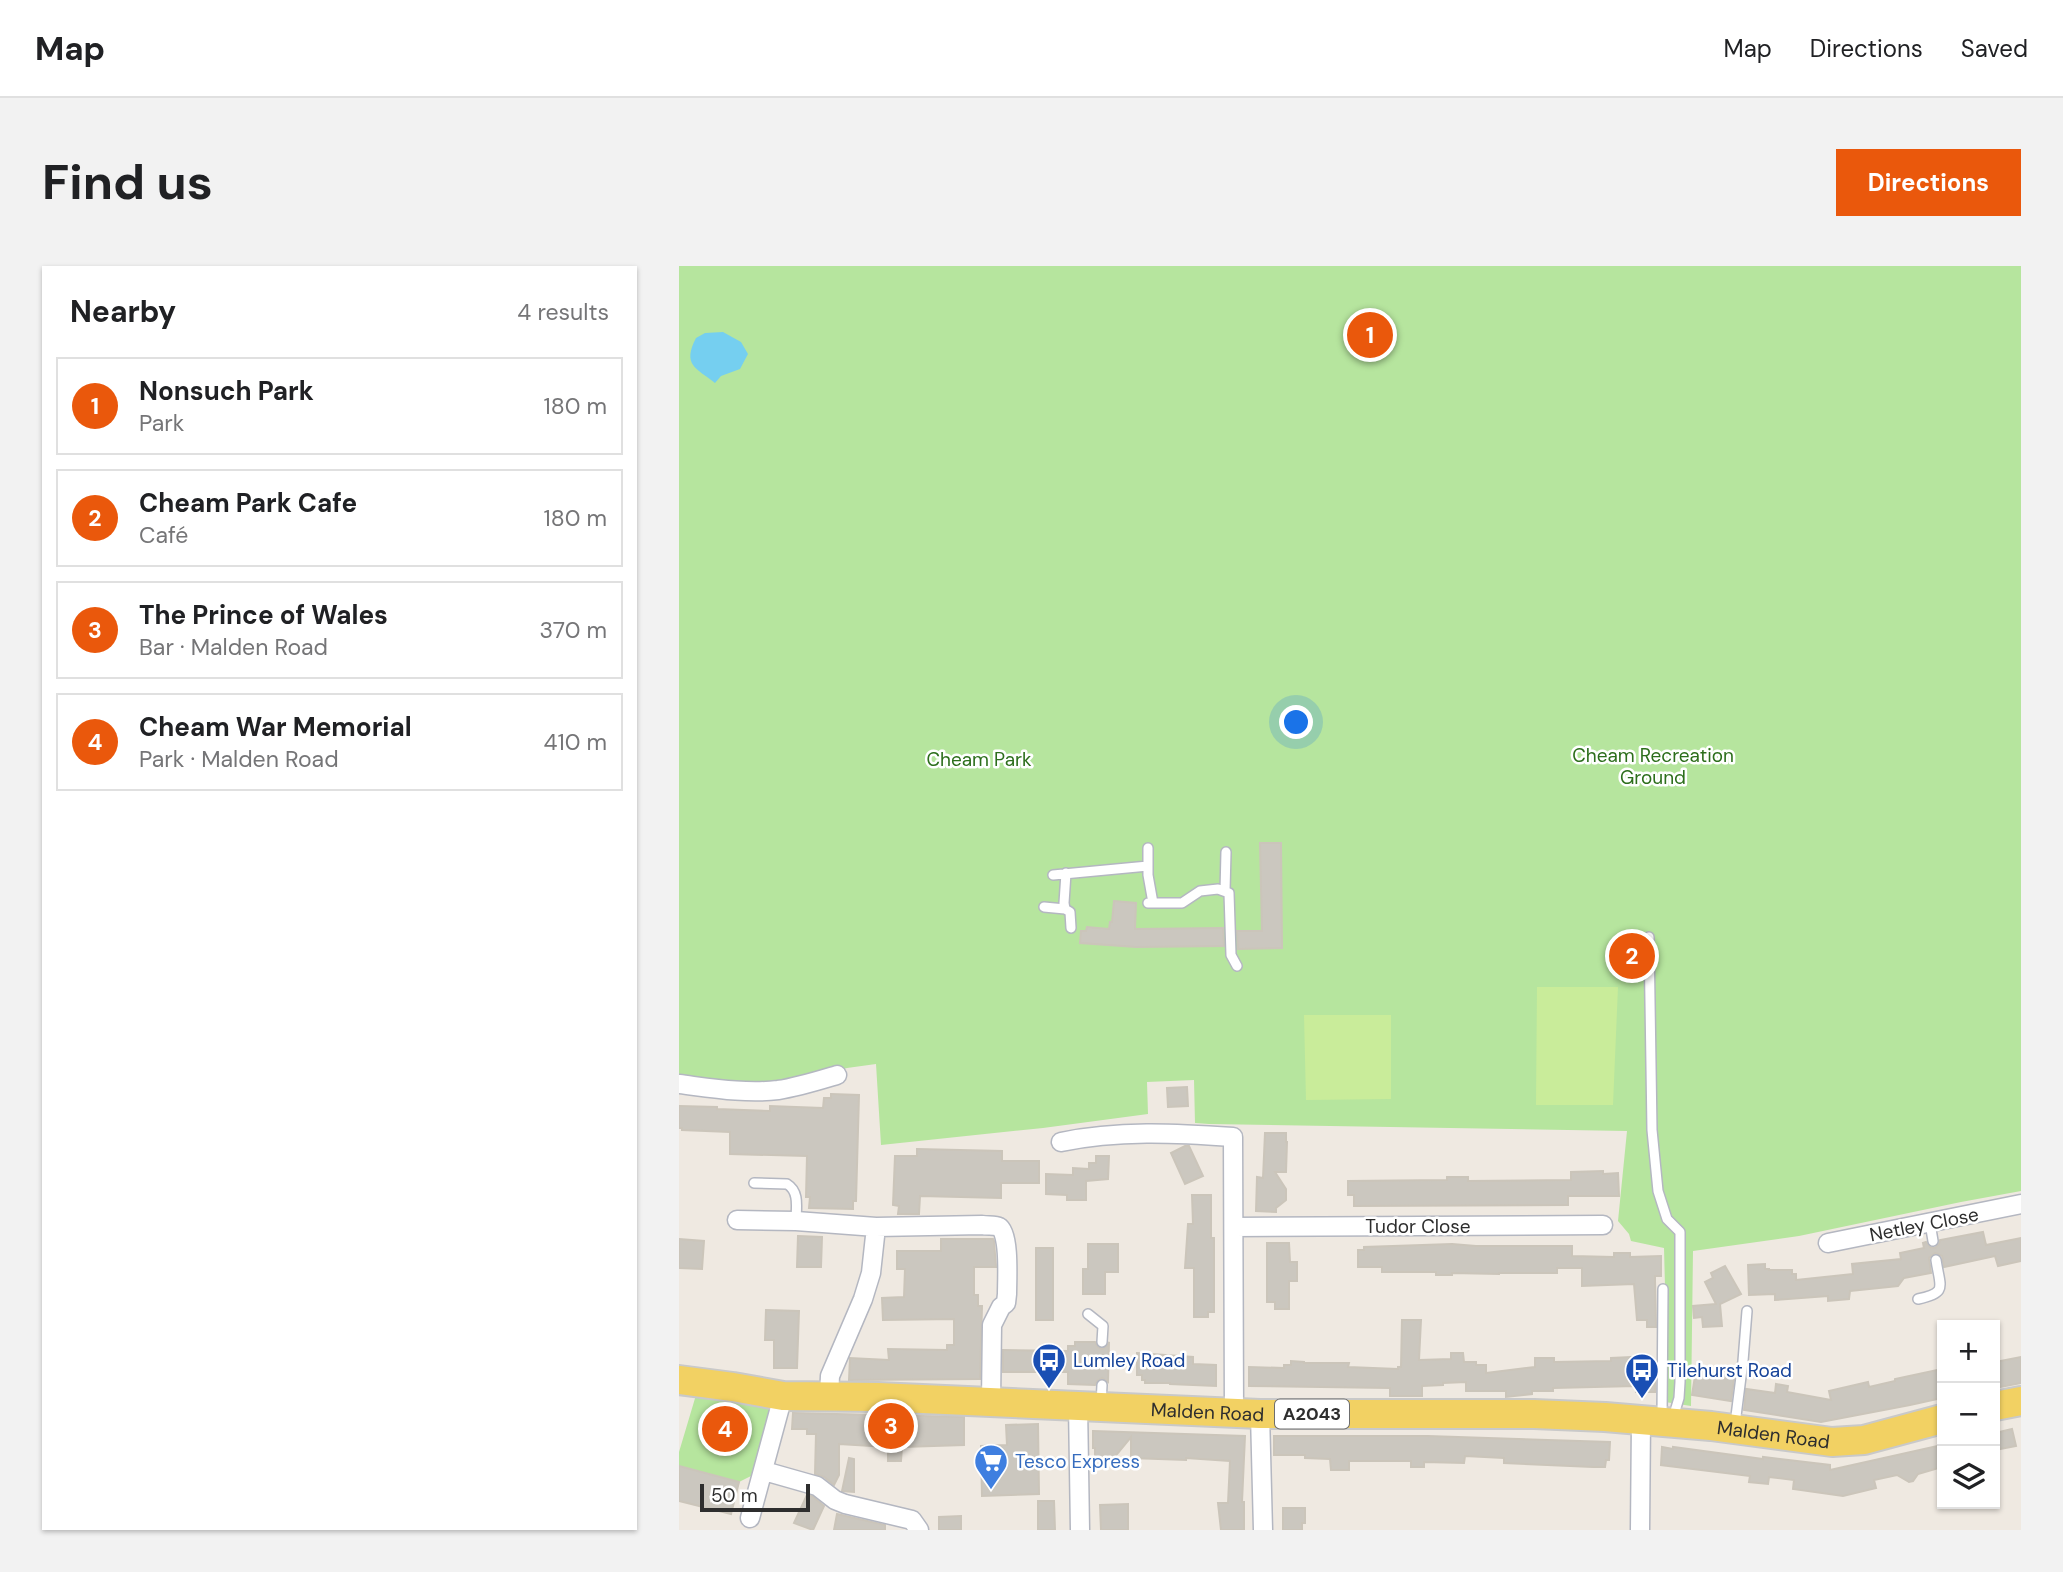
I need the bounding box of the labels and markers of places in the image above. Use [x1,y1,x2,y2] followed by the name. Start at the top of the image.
[1347,309,1393,361] pin: 1
[1609,930,1655,982] pin: 2
[1030,1341,1068,1390] bus stop icon: Lumley Road
[1073,1348,1185,1373] place label: Lumley Road
[1623,1351,1661,1400] bus stop icon: Tilehurst Road
[1667,1358,1792,1383] place label: Tilehurst Road
[868,1400,914,1452] pin: 3
[702,1403,748,1455] pin: 4
[972,1442,1010,1491] supermarket icon: Tesco Express
[1015,1449,1140,1474] place label: Tesco Express

